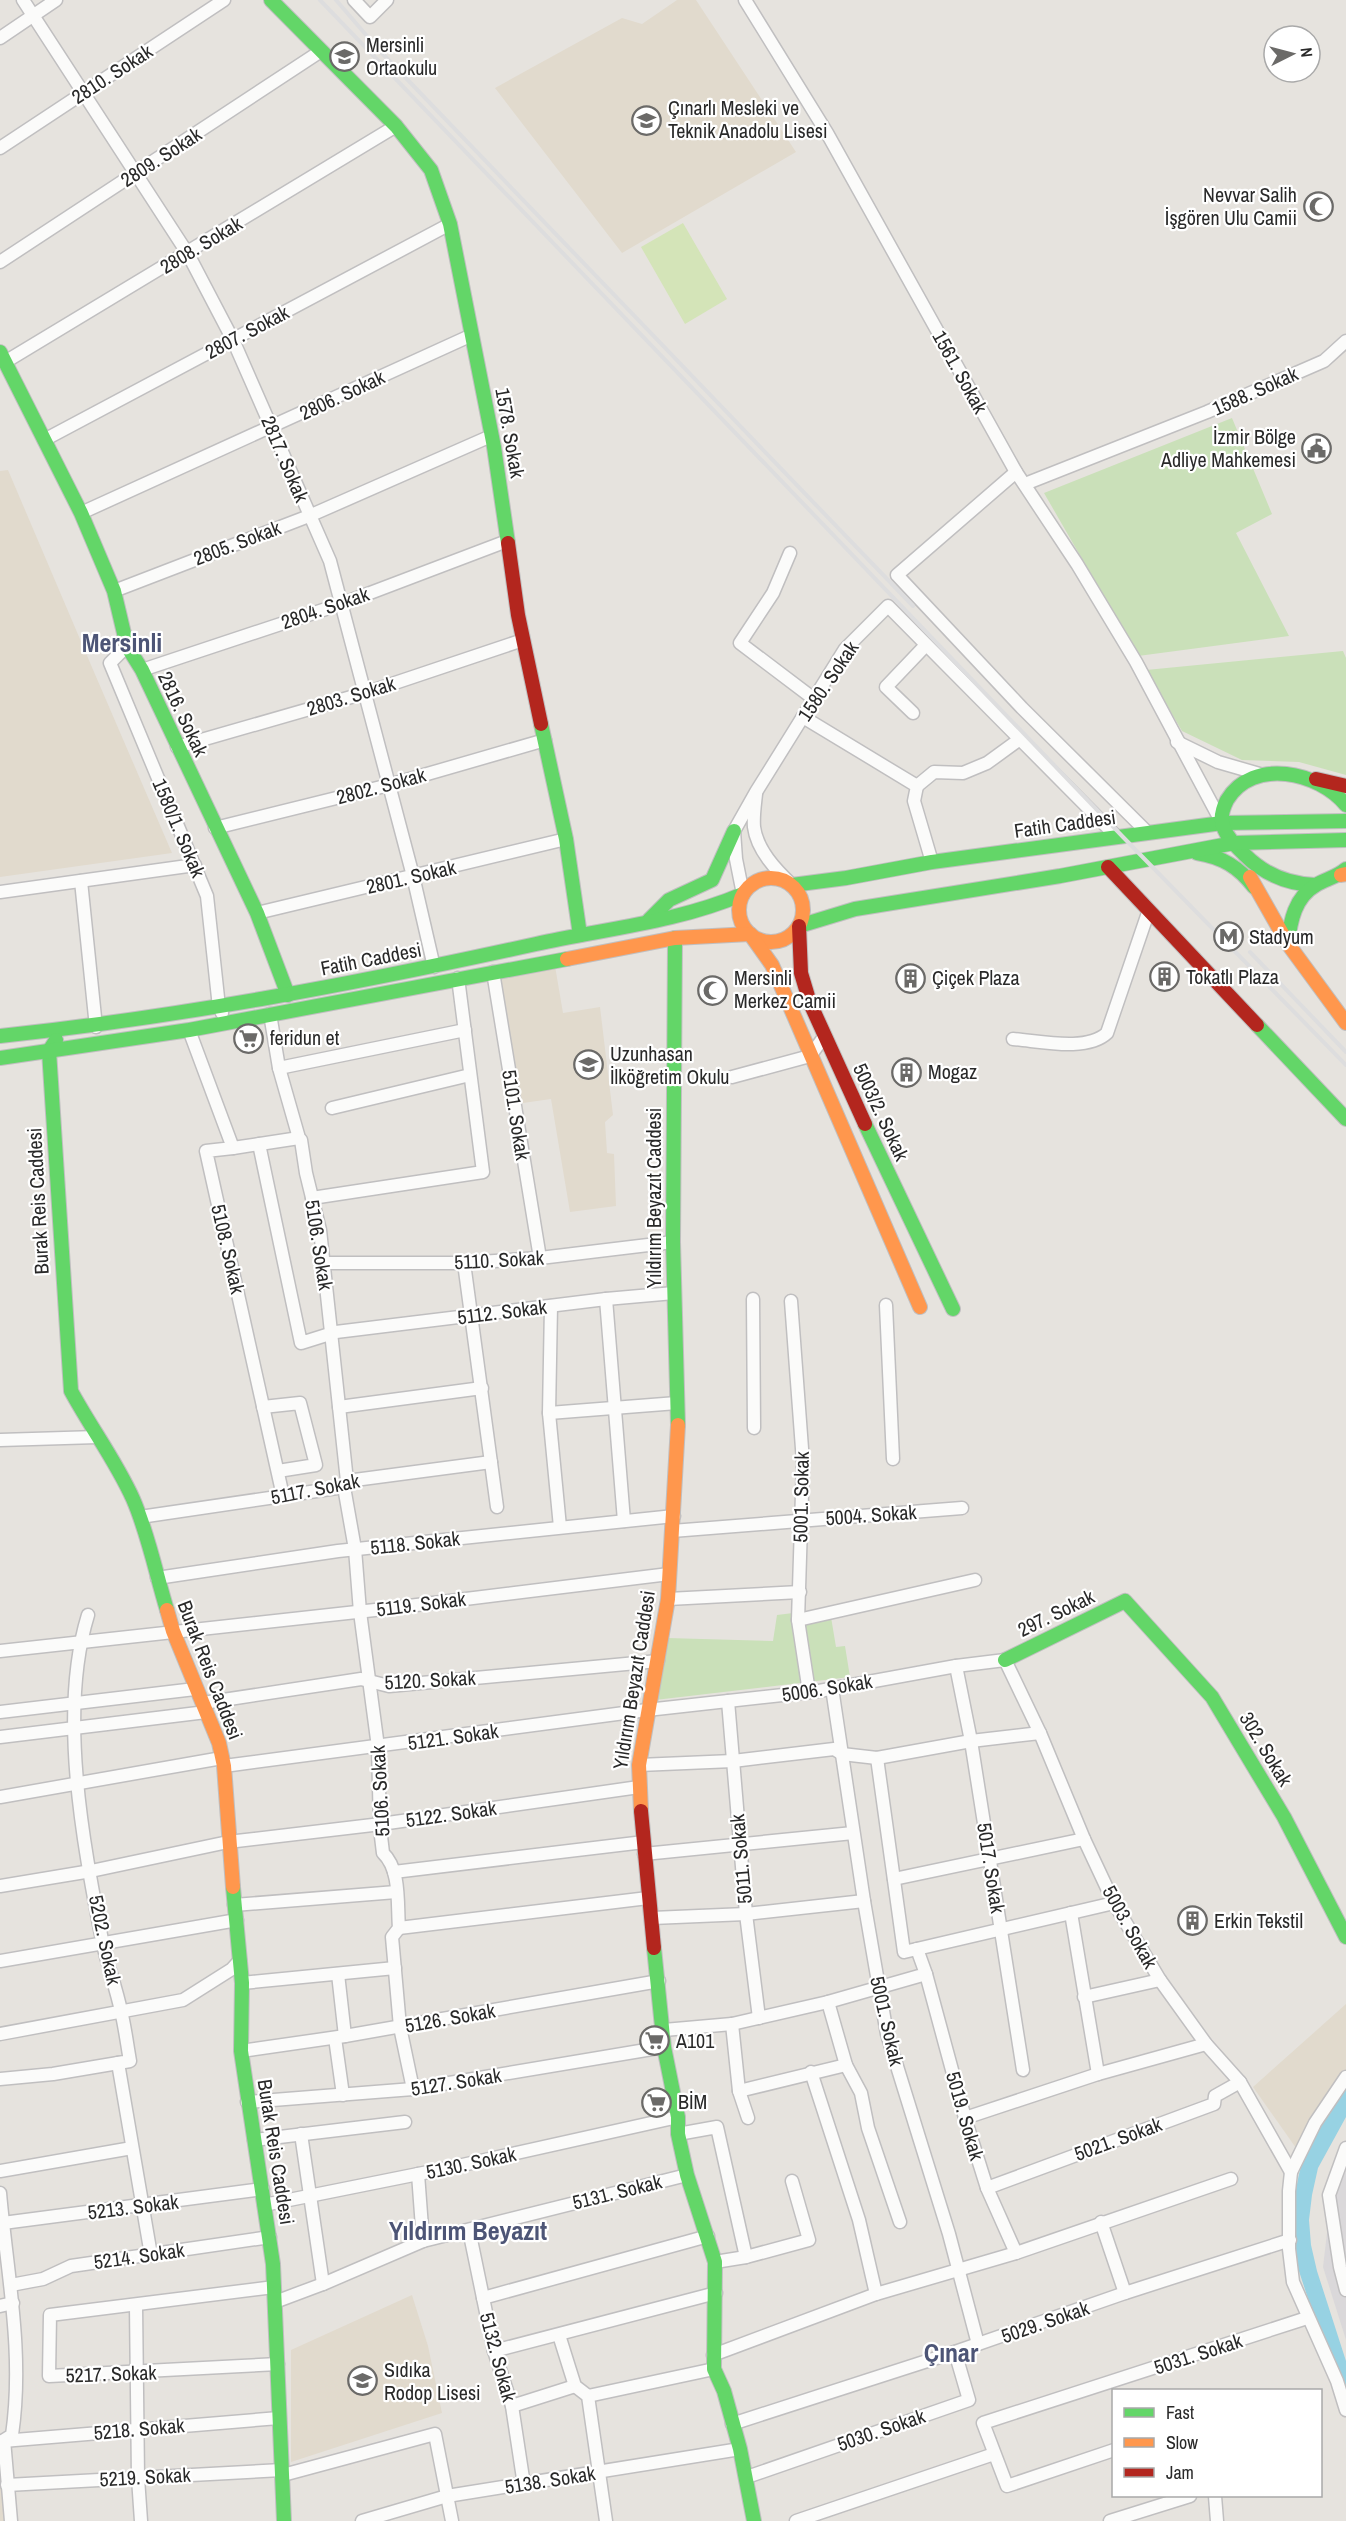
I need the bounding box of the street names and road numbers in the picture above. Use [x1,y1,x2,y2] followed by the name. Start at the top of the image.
[66,37,158,110] street label: 2810. Sokak
[115,120,207,193] street label: 2809. Sokak
[155,209,247,280] street label: 2808. Sokak
[200,298,294,365] street label: 2807. Sokak
[927,325,995,419] street label: 1561. Sokak
[1208,359,1303,421] street label: 1588. Sokak
[295,363,390,426] street label: 2806. Sokak
[489,386,532,481] street label: 1578. Sokak
[255,412,316,507] street label: 2817. Sokak
[189,513,285,571] street label: 2805. Sokak
[277,580,373,635] street label: 2804. Sokak
[791,635,865,726] street label: 1580. Sokak
[152,667,215,762] street label: 2816. Sokak
[303,669,399,722] street label: 2803. Sokak
[333,760,429,810] street label: 2802. Sokak
[147,774,213,882] street label: 1580/1. Sokak
[1012,803,1117,844] street label: Fatih Caddesi
[363,853,459,900] street label: 2801. Sokak
[318,936,424,982] street label: Fatih Caddesi
[847,1059,916,1166] street label: 5003/2. Sokak
[496,1068,537,1163] street label: 5101. Sokak
[640,1108,667,1288] street label: Yıldırım Beyazıt Caddesi
[20,1127,55,1275] street label: Burak Reis Caddesi
[299,1198,340,1293] street label: 5106. Sokak
[205,1201,252,1297] street label: 5108. Sokak
[453,1244,545,1275] street label: 5110. Sokak
[456,1293,549,1330] street label: 5112. Sokak
[786,1450,815,1543] street label: 5001. Sokak
[268,1467,362,1510] street label: 5117. Sokak
[825,1498,918,1531] street label: 5004. Sokak
[369,1524,462,1561] street label: 5118. Sokak
[1013,1582,1099,1643] street label: 297. Sokak
[375,1585,468,1622] street label: 5119. Sokak
[606,1589,661,1771] street label: Yıldırım Beyazıt Caddesi
[172,1596,249,1743] street label: Burak Reis Caddesi
[384,1664,477,1695] street label: 5120. Sokak
[780,1667,875,1708] street label: 5006. Sokak
[1234,1707,1300,1792] street label: 302. Sokak
[406,1717,501,1756] street label: 5121. Sokak
[364,1744,395,1837] street label: 5106. Sokak
[404,1794,499,1833] street label: 5122. Sokak
[723,1812,758,1905] street label: 5011. Sokak
[971,1821,1012,1916] street label: 5017. Sokak
[1097,1880,1165,1974] street label: 5003. Sokak
[83,1892,128,1988] street label: 5202. Sokak
[864,1973,911,2069] street label: 5001. Sokak
[403,1996,498,2039] street label: 5126. Sokak
[409,2061,504,2102] street label: 5127. Sokak
[940,2068,991,2164] street label: 5019. Sokak
[252,2077,301,2227] street label: Burak Reis Caddesi
[1070,2110,1166,2167] street label: 5021. Sokak
[423,2140,519,2185] street label: 5130. Sokak
[569,2167,665,2216] street label: 5131. Sokak
[86,2187,181,2225] street label: 5213. Sokak
[92,2236,187,2275] street label: 5214. Sokak
[997,2294,1093,2349] street label: 5029. Sokak
[474,2309,524,2405] street label: 5132. Sokak
[1150,2326,1246,2380] street label: 5031. Sokak
[65,2358,158,2389] street label: 5217. Sokak
[833,2402,929,2457] street label: 5030. Sokak
[92,2411,186,2446] street label: 5218. Sokak
[503,2459,598,2500] street label: 5138. Sokak
[99,2461,192,2492] street label: 5219. Sokak

